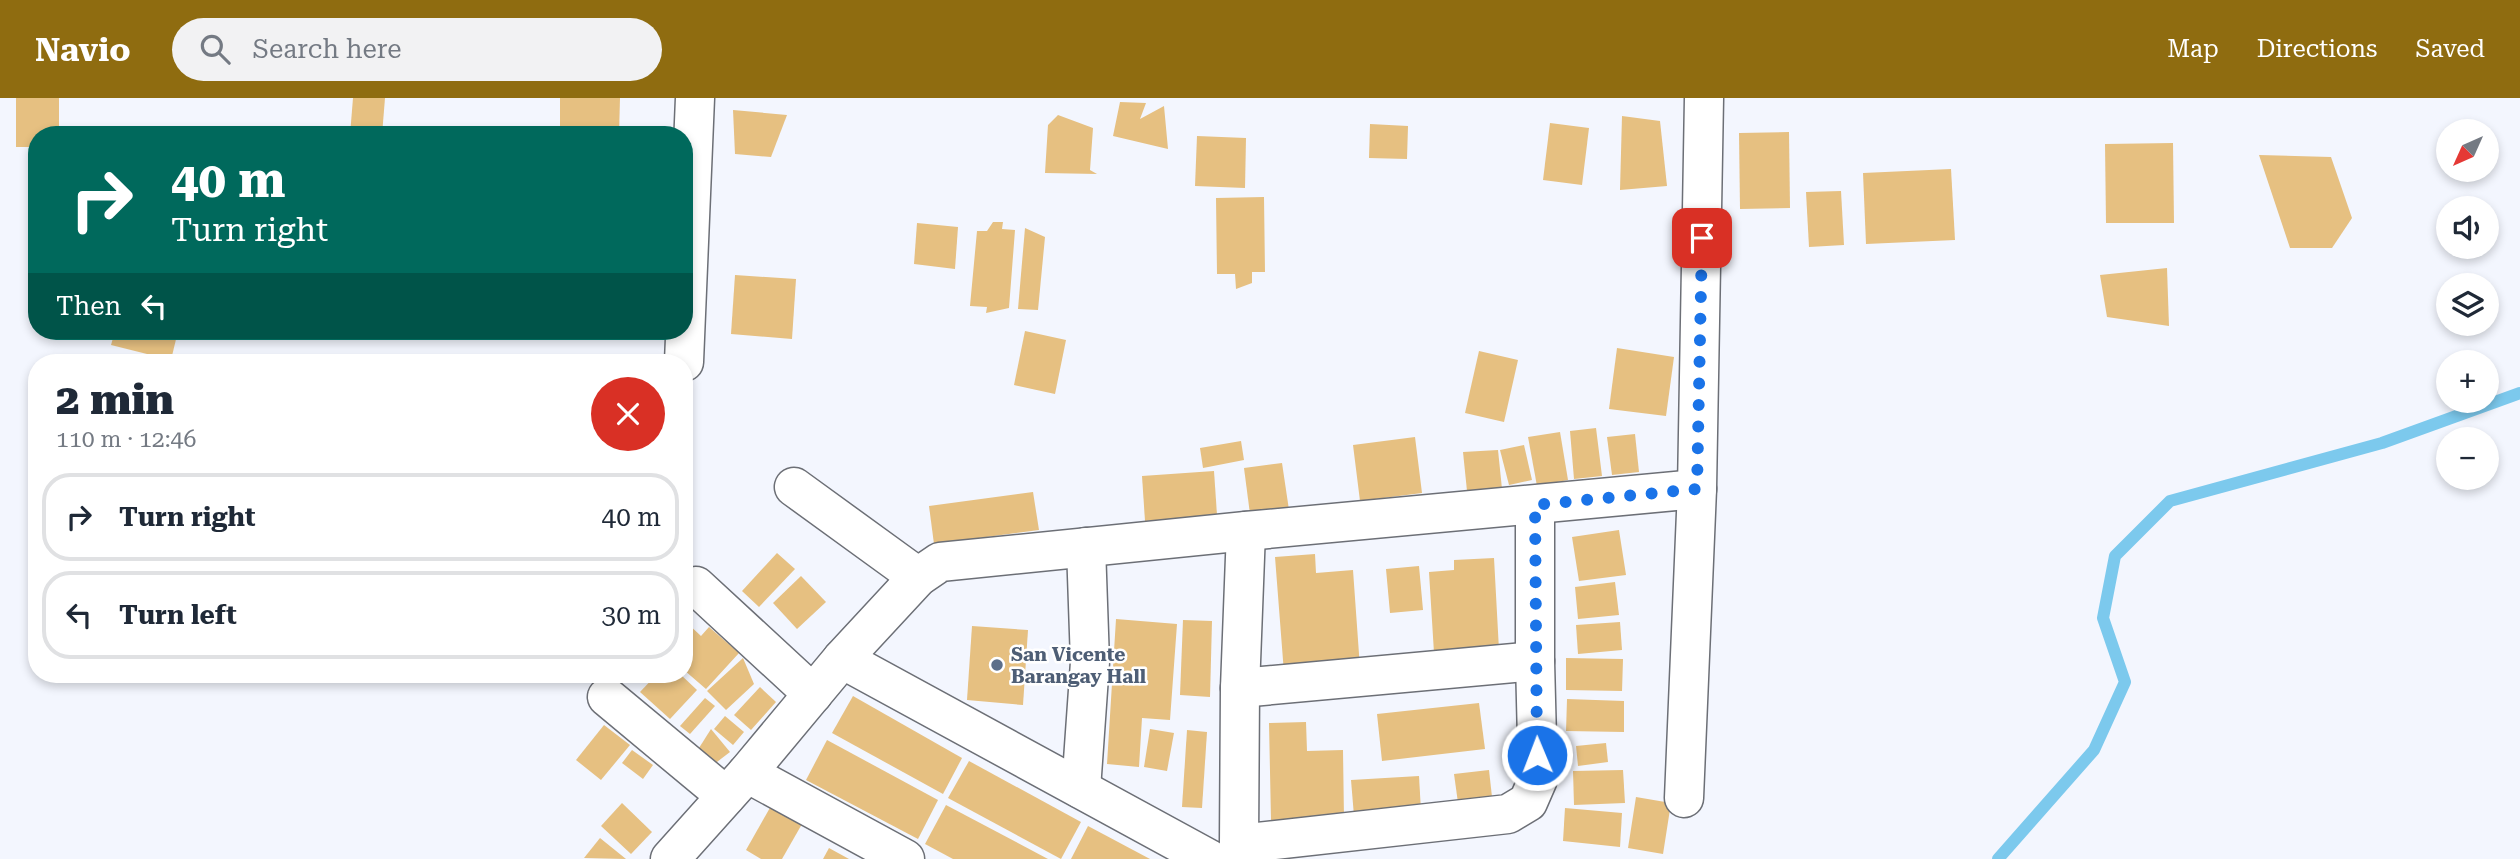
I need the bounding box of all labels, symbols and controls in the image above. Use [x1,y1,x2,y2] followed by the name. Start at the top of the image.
[172,18,662,81] search box
[35,30,130,69] text: Navio
[196,30,234,68] icon: search
[252,34,401,64] text: Search here
[2167,35,2219,63] text: Map
[2257,35,2377,63] text: Directions
[2415,35,2485,63] text: Saved
[2436,119,2499,182] north arrow
[2436,119,2499,490] map controls
[171,152,286,209] text: 40 m
[56,154,147,245] icon: right
[2436,196,2499,259] button: sound
[1672,208,1732,268] pin
[171,211,328,249] text: Turn right
[1683,219,1721,257] icon: arrive
[2436,273,2499,336] button: layers
[135,287,173,325] icon: left
[56,291,121,321] text: Then
[2436,350,2499,413] button: +
[56,375,174,424] text: 2 min
[591,377,665,451] button: close
[56,426,196,453] text: 110 m · 12:46
[2436,427,2499,490] button: −
[60,498,98,536] icon: right
[119,502,255,532] text: Turn right
[602,502,661,532] text: 40 m
[60,596,98,634] icon: left
[119,600,237,630] text: Turn left
[602,600,661,630] text: 30 m
[1011,643,1146,688] place label: San Vicente Barangay Hall
[989,657,1005,673] marker: San Vicente Barangay Hall
[1500,718,1574,792] position arrow

